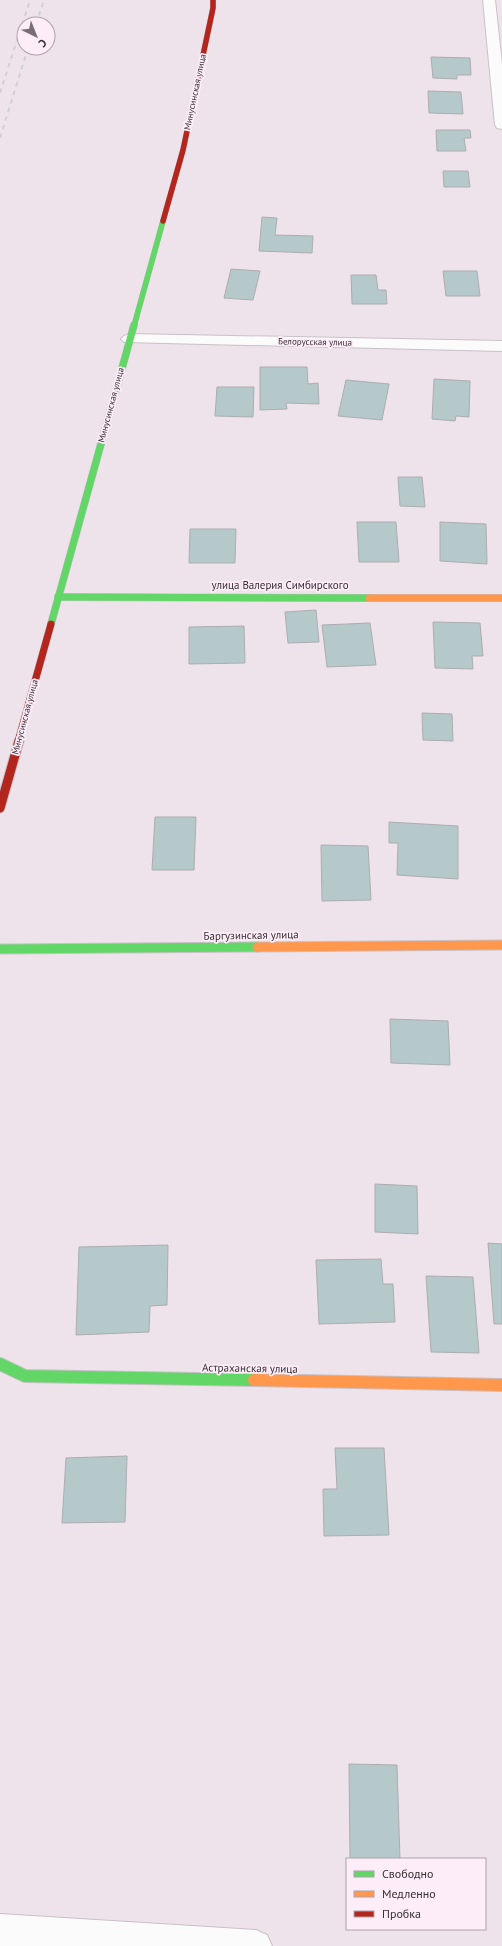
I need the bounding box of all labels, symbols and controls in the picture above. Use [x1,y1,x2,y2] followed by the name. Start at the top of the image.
[16,16,56,56] north arrow
[36,36,50,51] text: С
[181,53,208,131] street label: Минусинская улица
[278,335,352,348] street label: Белорусская улица
[95,366,126,444] street label: Минусинская улица
[211,578,349,592] street label: улица Валерия Симбирского
[9,678,40,756] street label: Минусинская улица
[203,927,299,943] street label: Баргузинская улица
[202,1360,298,1376] street label: Астраханская улица
[346,1858,486,1930] legend
[382,1866,433,1881] text: Свободно
[382,1886,436,1901] text: Медленно
[382,1906,421,1921] text: Пробка

